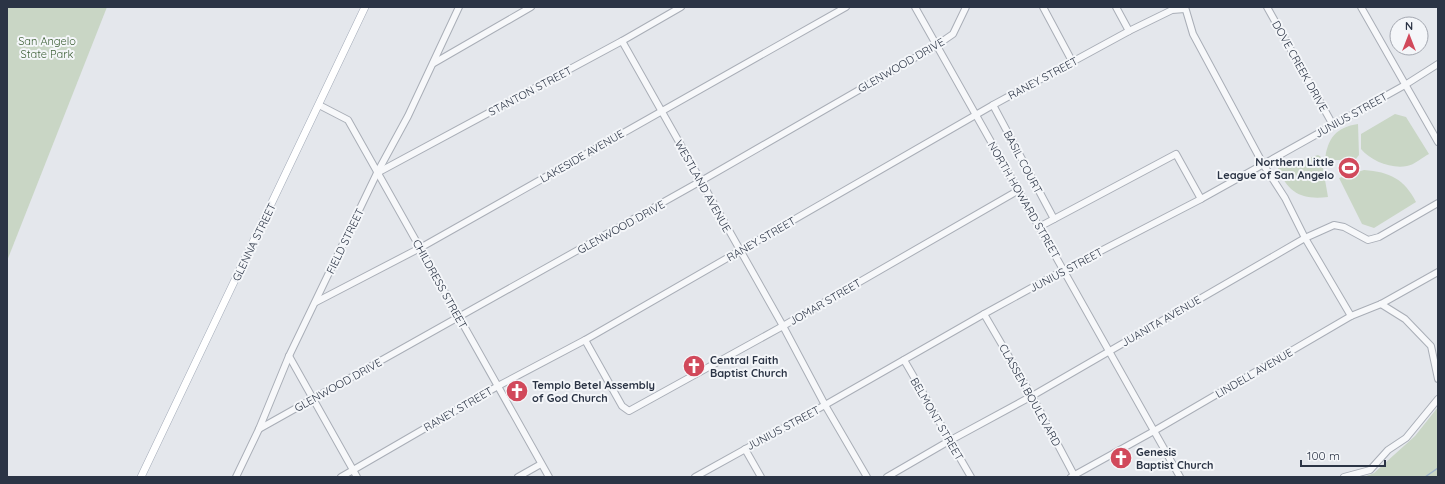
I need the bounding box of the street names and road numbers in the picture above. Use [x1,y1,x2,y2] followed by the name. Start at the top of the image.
[1269,18,1331,114] street label: DOVE CREEK DRIVE
[855,35,947,95] street label: GLENWOOD DRIVE
[1006,54,1081,102] street label: RANEY STREET
[486,63,574,119] street label: STANTON STREET
[1312,89,1390,141] street label: JUNIUS STREET
[538,126,626,186] street label: LAKESIDE AVENUE
[1001,128,1046,196] street label: BASIL COURT
[672,137,734,235] street label: WESTLAND AVENUE
[985,139,1063,261] street label: NORTH HOWARD STREET
[575,197,667,257] street label: GLENWOOD DRIVE
[229,200,279,283] street label: GLENNA STREET
[323,206,367,276] street label: FIELD STREET
[724,213,798,264] street label: RANEY STREET
[410,237,471,331] street label: CHILDRESS STREET
[1027,245,1105,295] street label: JUNIUS STREET
[787,276,864,328] street label: JOMAR STREET
[1119,292,1203,350] street label: JUANITA AVENUE
[996,341,1064,449] street label: CLASSEN BOULEVARD
[1213,345,1295,401] street label: LINDELL AVENUE
[292,355,384,415] street label: GLENWOOD DRIVE
[907,375,967,463] street label: BELMONT STREET
[421,383,495,434] street label: RANEY STREET
[744,403,822,453] street label: JUNIUS STREET

